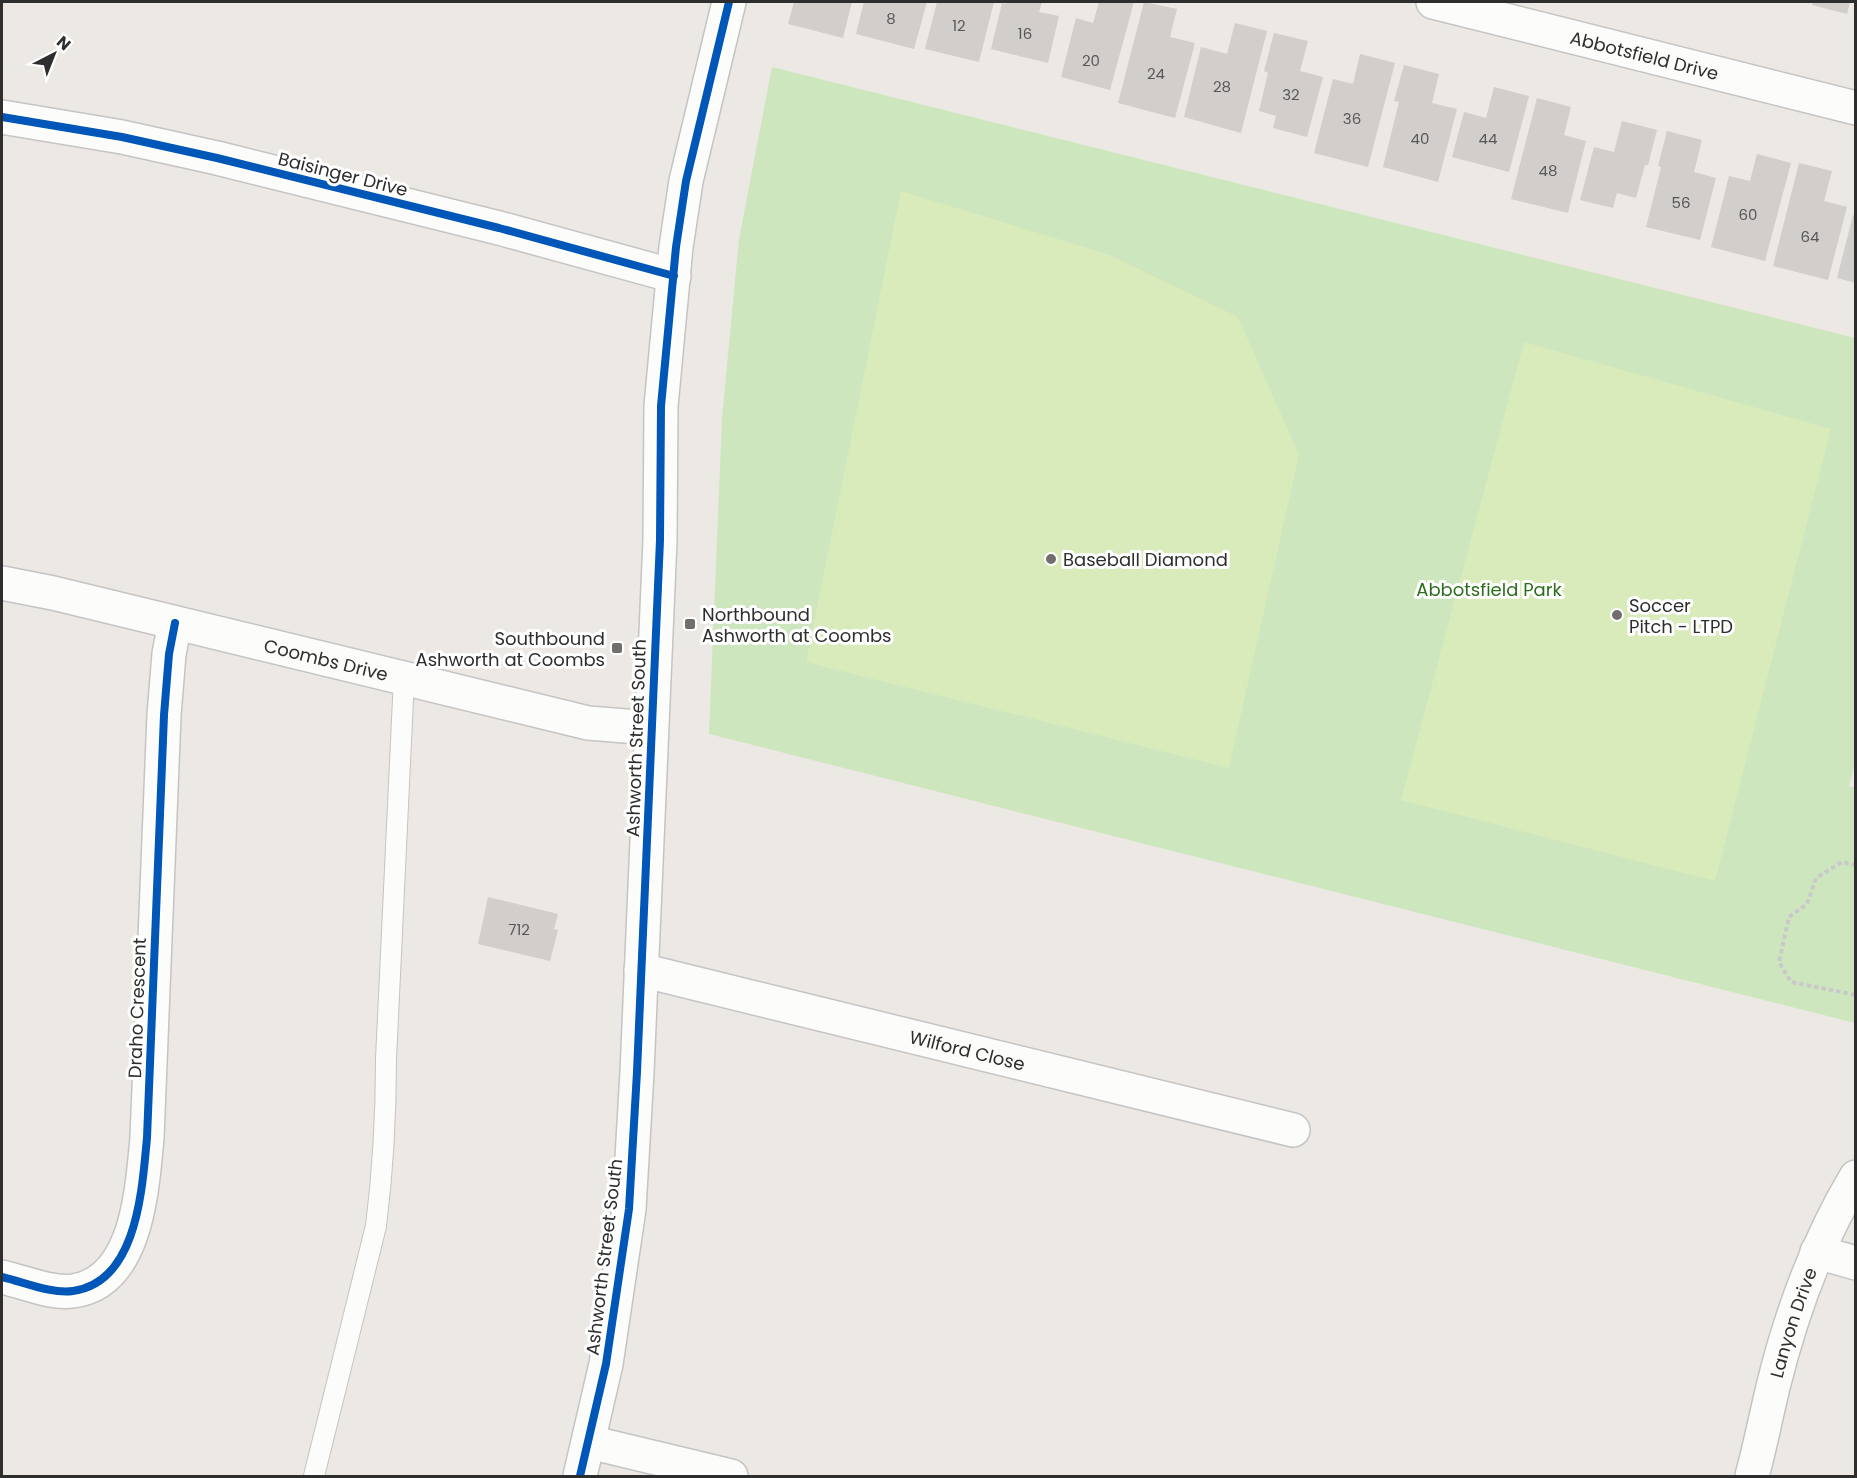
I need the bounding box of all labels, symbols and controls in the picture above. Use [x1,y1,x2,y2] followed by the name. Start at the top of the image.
[886,8,896,29] house number: 8
[952,15,966,36] house number: 12
[1018,23,1032,44] house number: 16
[24,24,84,84] north arrow
[1568,24,1721,86] street label: Abbotsfield Drive
[52,31,76,56] text: N
[1082,50,1100,71] house number: 20
[1147,63,1165,84] house number: 24
[1213,76,1231,97] house number: 28
[1282,84,1300,105] house number: 32
[1343,108,1361,129] house number: 36
[1411,128,1429,149] house number: 40
[1479,128,1497,149] house number: 44
[275,146,411,202] street label: Baisinger Drive
[1539,160,1557,181] house number: 48
[1672,192,1690,213] house number: 56
[1739,204,1757,225] house number: 60
[1801,226,1819,247] house number: 64
[1063,547,1228,572] place label: Baseball Diamond
[1044,552,1058,566] marker: Baseball Diamond
[1416,577,1562,602] park label: Abbotsfield Park
[1629,593,1733,639] place label: Soccer Pitch - LTPD
[702,602,892,648] place label: Northbound Ashworth at Coombs
[1610,608,1624,622] marker: Soccer Pitch - LTPD
[683,617,697,631] marker: Northbound Ashworth at Coombs
[416,626,605,672] place label: Southbound Ashworth at Coombs
[261,632,391,687] street label: Coombs Drive
[620,639,652,837] street label: Ashworth Street South
[610,641,624,655] marker: Southbound Ashworth at Coombs
[508,919,530,940] house number: 712
[122,937,152,1079] street label: Draho Crescent
[907,1024,1028,1076] street label: Wilford Close
[580,1157,628,1357] street label: Ashworth Street South
[1763,1264,1823,1380] street label: Lanyon Drive

